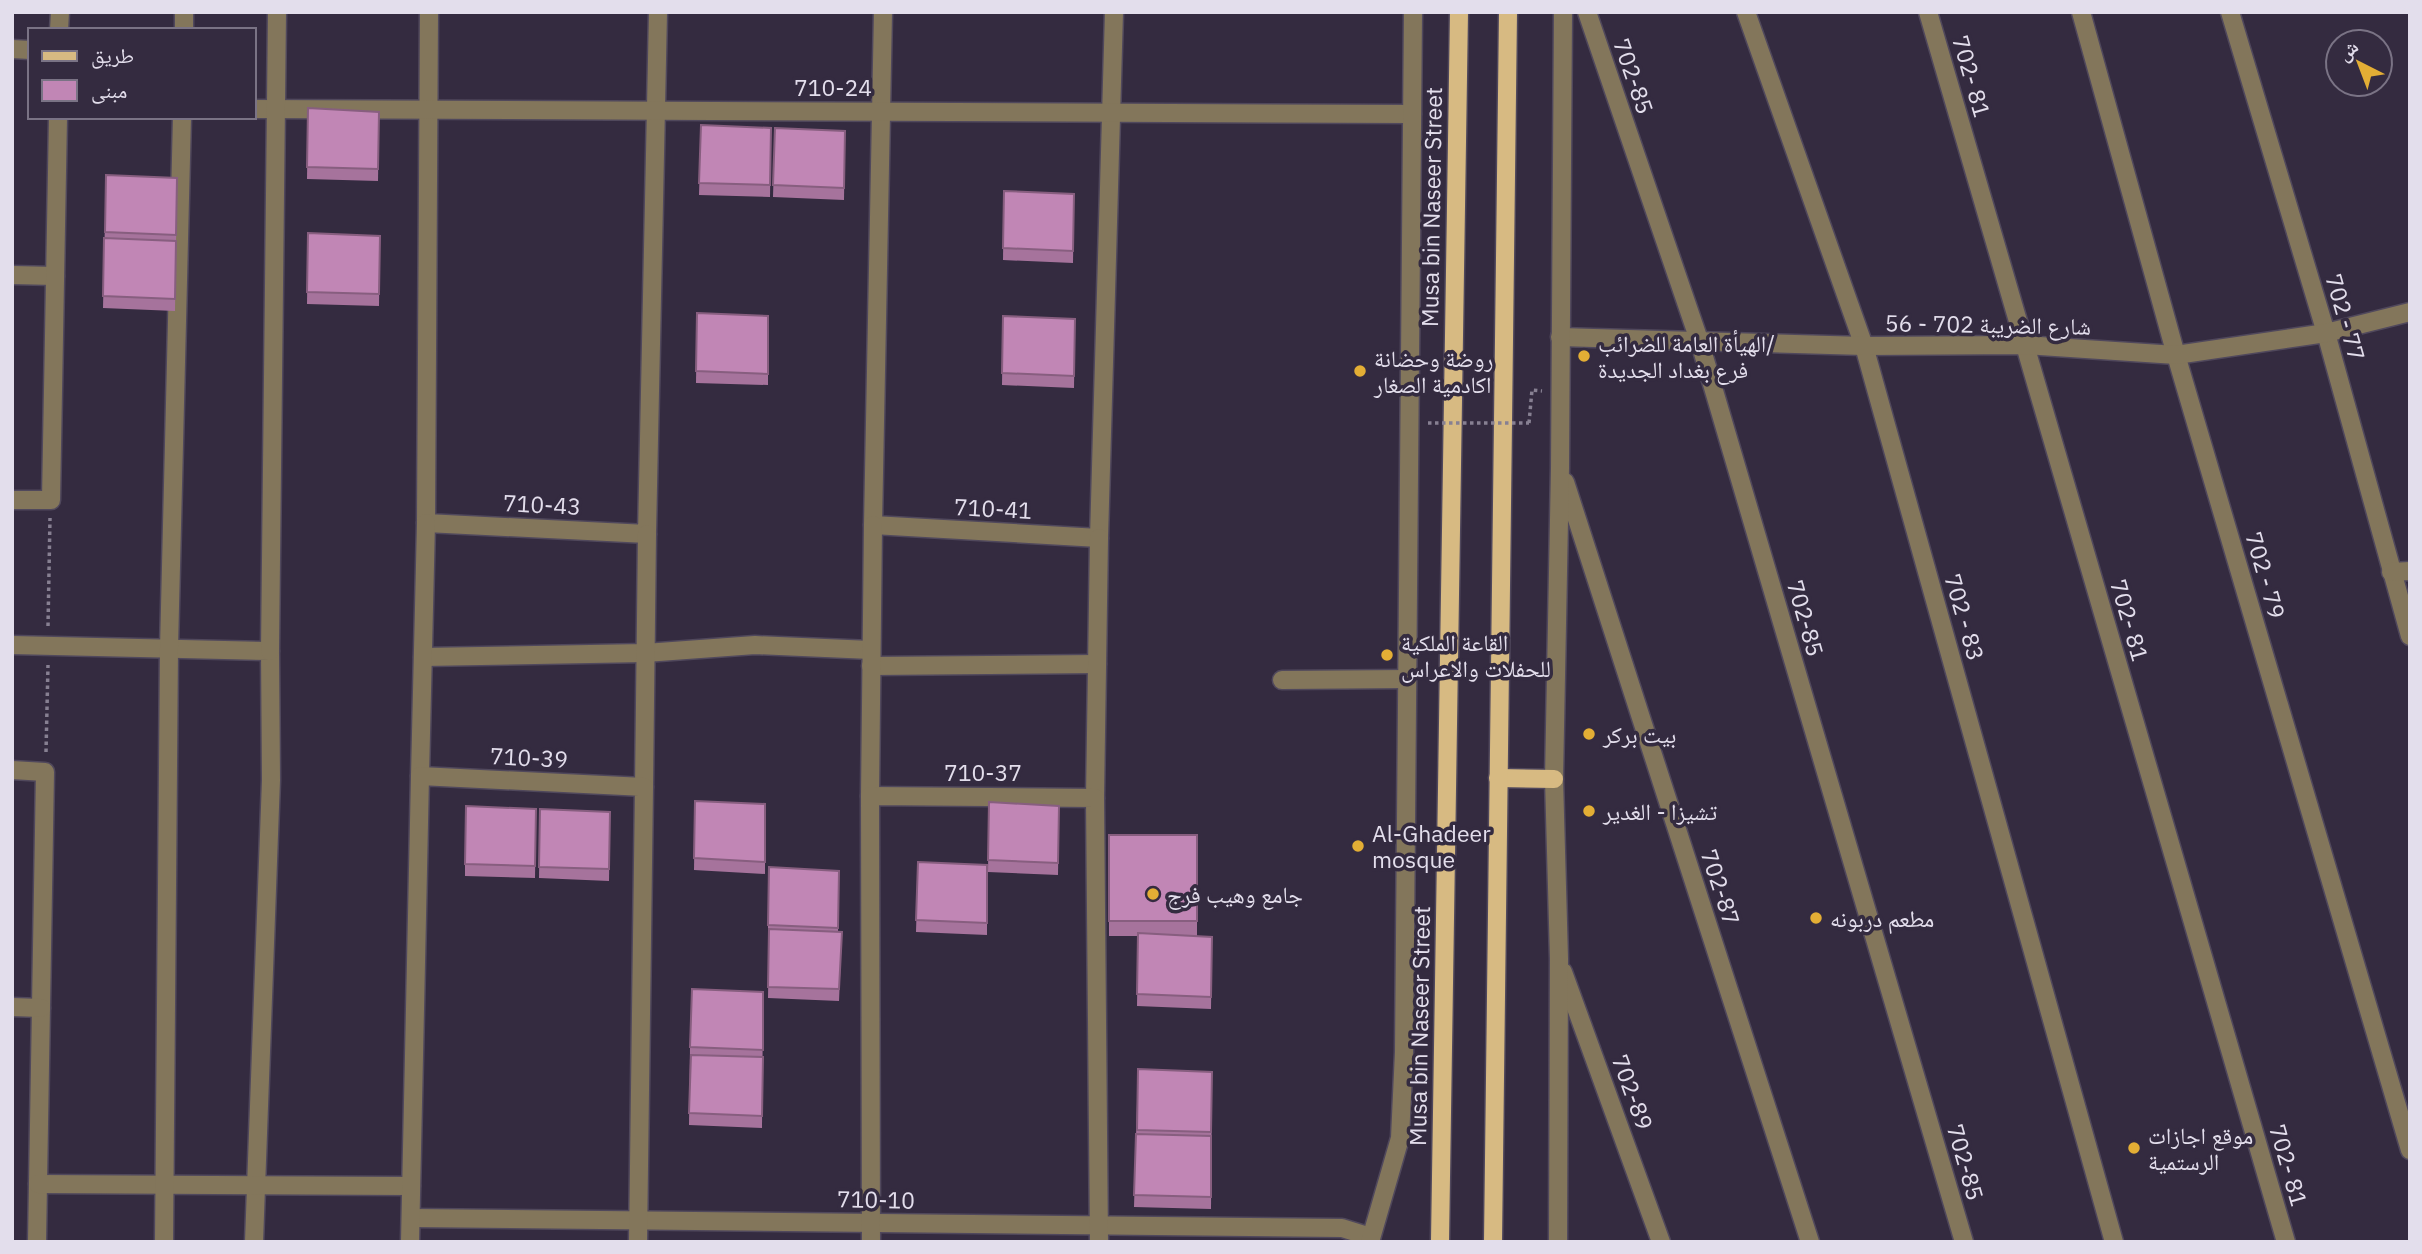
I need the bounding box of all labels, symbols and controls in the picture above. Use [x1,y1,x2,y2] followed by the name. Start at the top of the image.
[28,28,256,119] legend
[2324,28,2394,98] north arrow
[1946,32,1998,120] street label: 702- 81
[1607,34,1661,118] street label: 702-85
[2332,35,2363,66] text: ش
[91,41,134,69] text: طريق
[794,72,872,102] street label: 710-24
[91,76,127,104] text: مبنى
[1414,87,1448,327] street label: Musa bin Naseer Street
[2319,270,2373,364] street label: 702 - 77
[1885,307,2091,342] street label: شارع الضريبة 702 - 56
[1598,328,1775,385] place label: الهيأة العامة للضرائب/ فرع بغداد الجديدة
[1373,343,1493,399] place label: روضة وحضانة اكادمية الصغار
[1576,348,1592,364] marker: الهيأة العامة للضرائب/ فرع بغداد الجديدة
[1352,363,1368,379] marker: روضة وحضانة اكادمية الصغار
[502,487,582,521] street label: 710-43
[953,491,1033,525] street label: 710-41
[2239,528,2293,622] street label: 702 - 79
[1938,570,1992,664] street label: 702 - 83
[1781,576,1831,660] street label: 702-85
[2104,576,2156,664] street label: 702- 81
[1401,627,1551,683] place label: القاعة الملكية للحفلات والاعراس
[1379,647,1395,663] marker: القاعة الملكية للحفلات والاعراس
[1602,719,1676,749] place label: بيت بركر
[1581,726,1597,742] marker: بيت بركر
[489,740,569,774] street label: 710-39
[944,757,1022,787] street label: 710-37
[1602,796,1717,826] place label: تشيزا - الغدير
[1581,803,1597,819] marker: تشيزا - الغدير
[1372,818,1491,874] place label: Al-Ghadeer mosque
[1350,838,1366,854] marker: Al-Ghadeer mosque
[1695,845,1747,929] street label: 702-87
[1167,879,1303,910] place label: جامع وهيب فرج
[1145,886,1161,902] marker: جامع وهيب فرج
[1830,903,1934,935] place label: مطعم دربونه
[1402,906,1436,1146] street label: Musa bin Naseer Street
[1808,910,1824,926] marker: مطعم دربونه
[1606,1050,1660,1134] street label: 702-89
[1941,1120,1991,1204] street label: 702-85
[2148,1120,2253,1176] place label: موقع اجازات الرستمية
[2263,1121,2315,1209] street label: 702- 81
[2126,1140,2142,1156] marker: موقع اجازات الرستمية
[837,1183,915,1215] street label: 710-10

